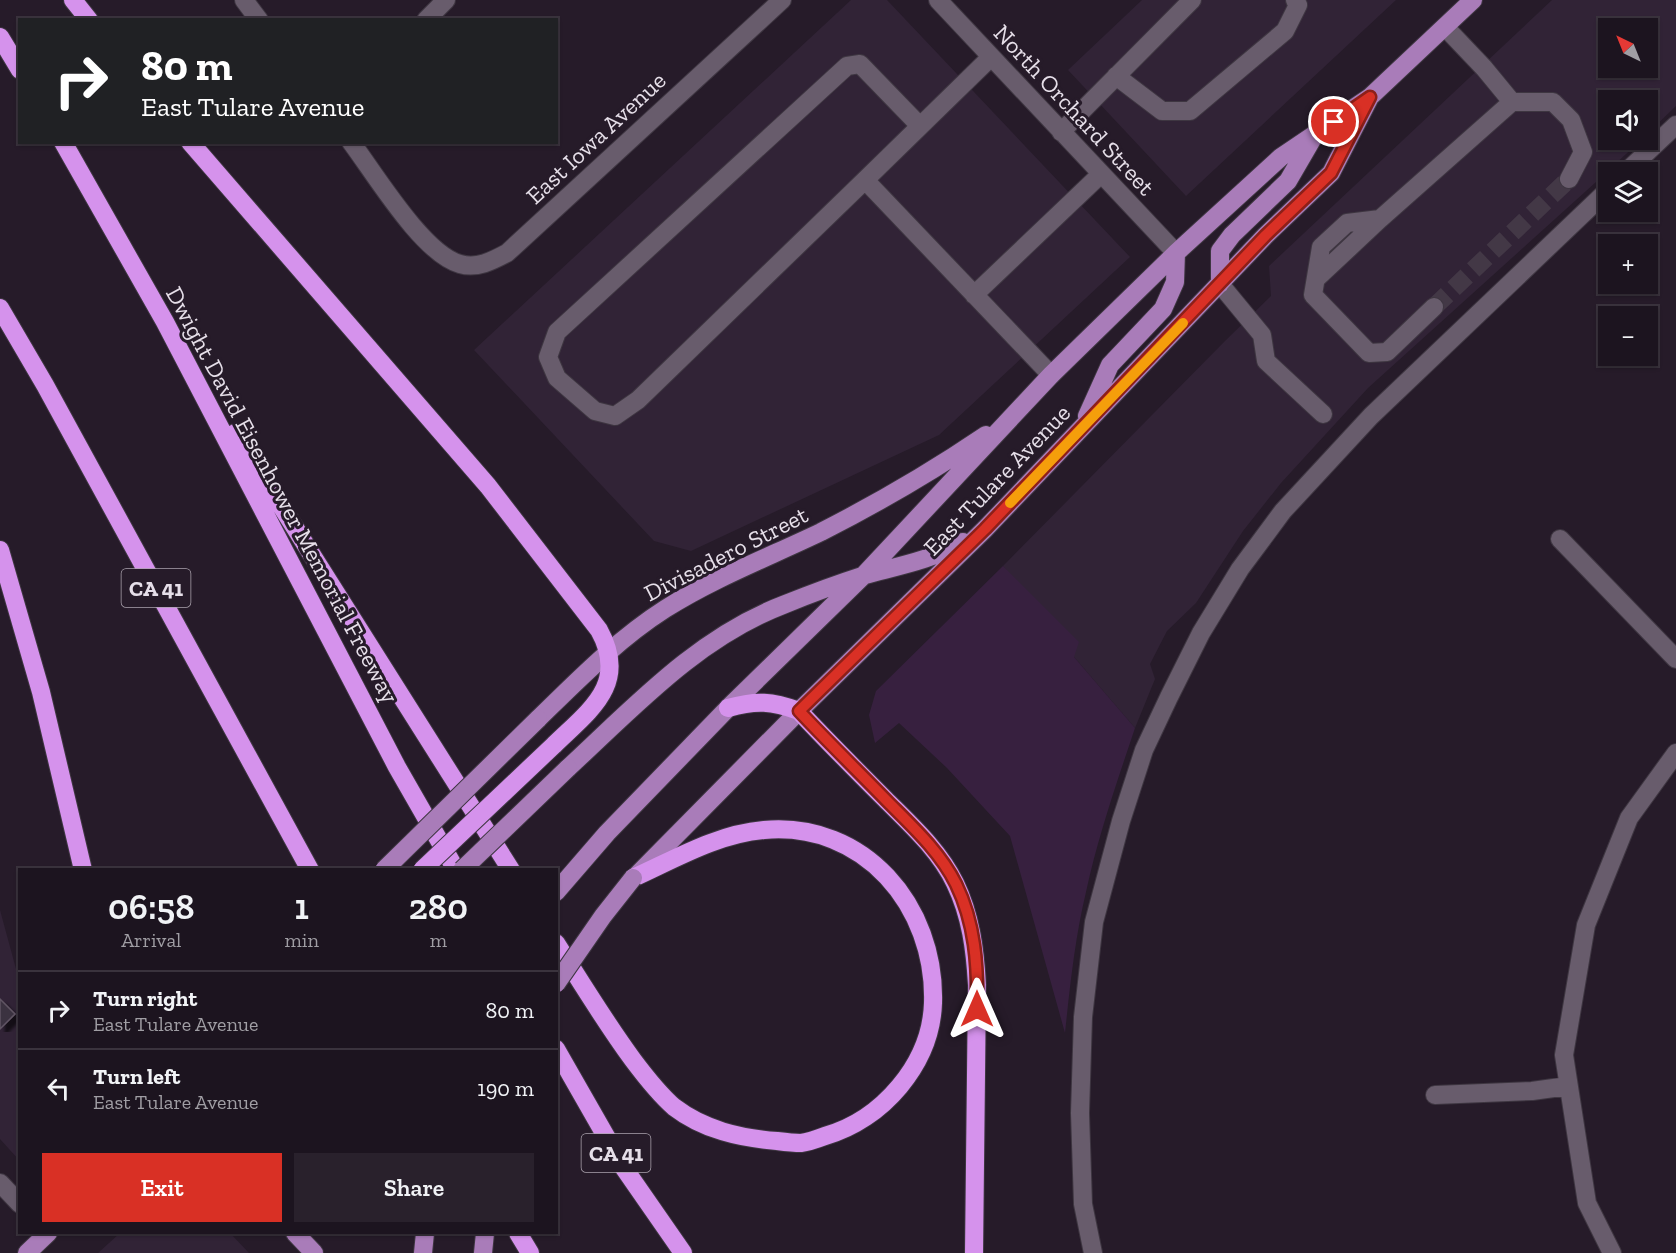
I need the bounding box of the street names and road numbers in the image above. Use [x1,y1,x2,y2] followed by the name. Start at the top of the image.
[988,18,1161,201] street label: North Orchard Street
[520,65,672,210] street label: East Iowa Avenue
[160,282,405,709] street label: Dwight David Eisenhower Memorial Freeway
[917,398,1076,561] street label: East Tulare Avenue
[639,500,813,607] street label: Divisadero Street
[122,569,190,607] road number: CA 41
[582,1134,650,1172] road number: CA 41

